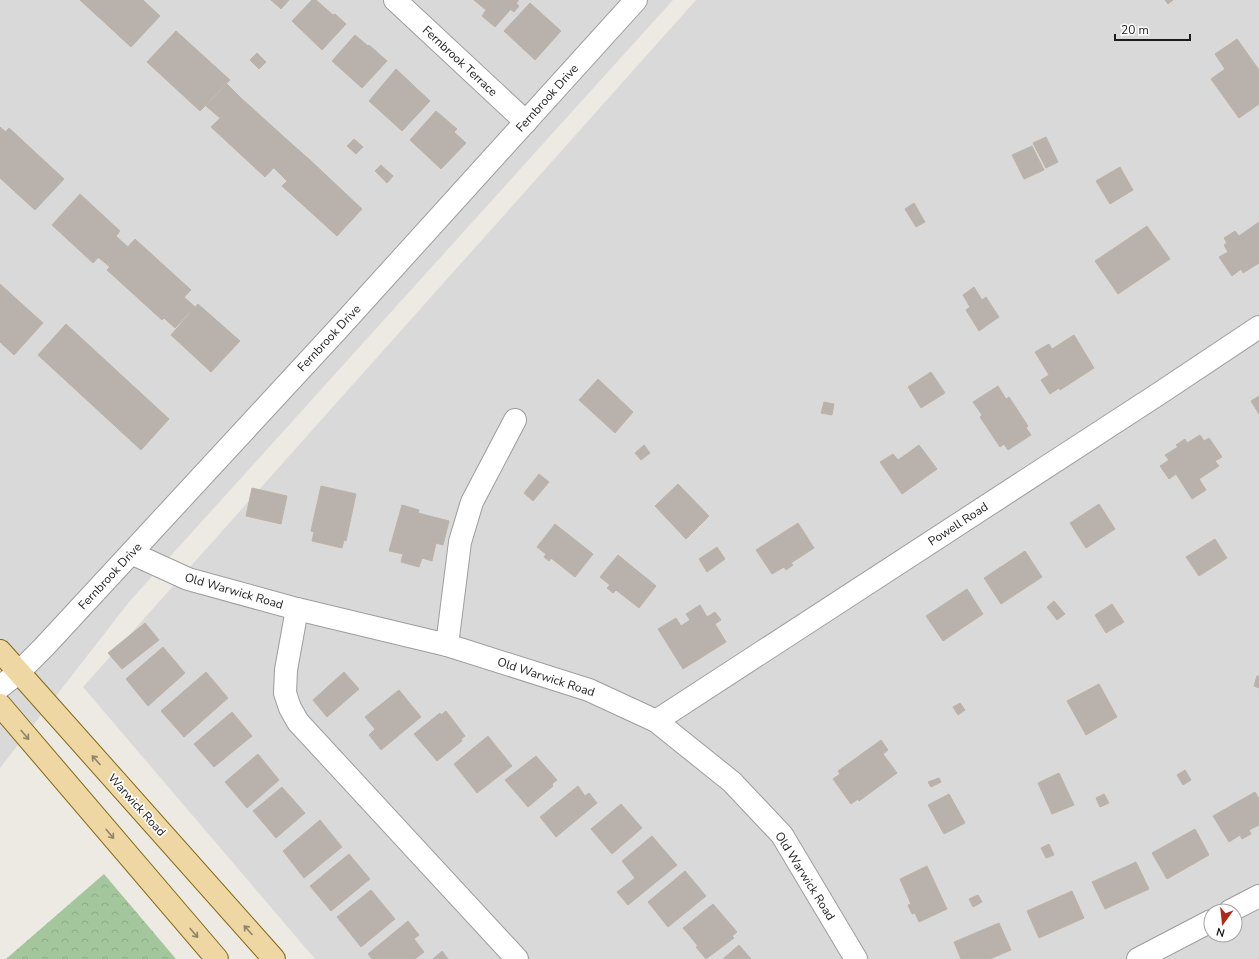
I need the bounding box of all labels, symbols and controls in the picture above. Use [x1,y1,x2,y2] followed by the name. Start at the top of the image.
[1115,16,1190,42] scale bar
[419,22,501,100] street label: Fernbrook Terrace
[1121,22,1149,38] text: 20 m
[512,61,582,135] street label: Fernbrook Drive
[294,301,364,375] street label: Fernbrook Drive
[925,499,991,549] street label: Powell Road
[75,539,145,613] street label: Fernbrook Drive
[183,569,285,613] street label: Old Warwick Road
[495,654,597,700] street label: Old Warwick Road
[21,729,30,740] one-way arrow
[91,755,101,765] one-way arrow
[105,770,169,840] street label: Warwick Road
[105,828,114,839] one-way arrow
[771,829,839,923] street label: Old Warwick Road
[1203,903,1243,943] north arrow
[1215,924,1226,940] text: N
[243,925,252,935] one-way arrow
[190,927,199,938] one-way arrow

